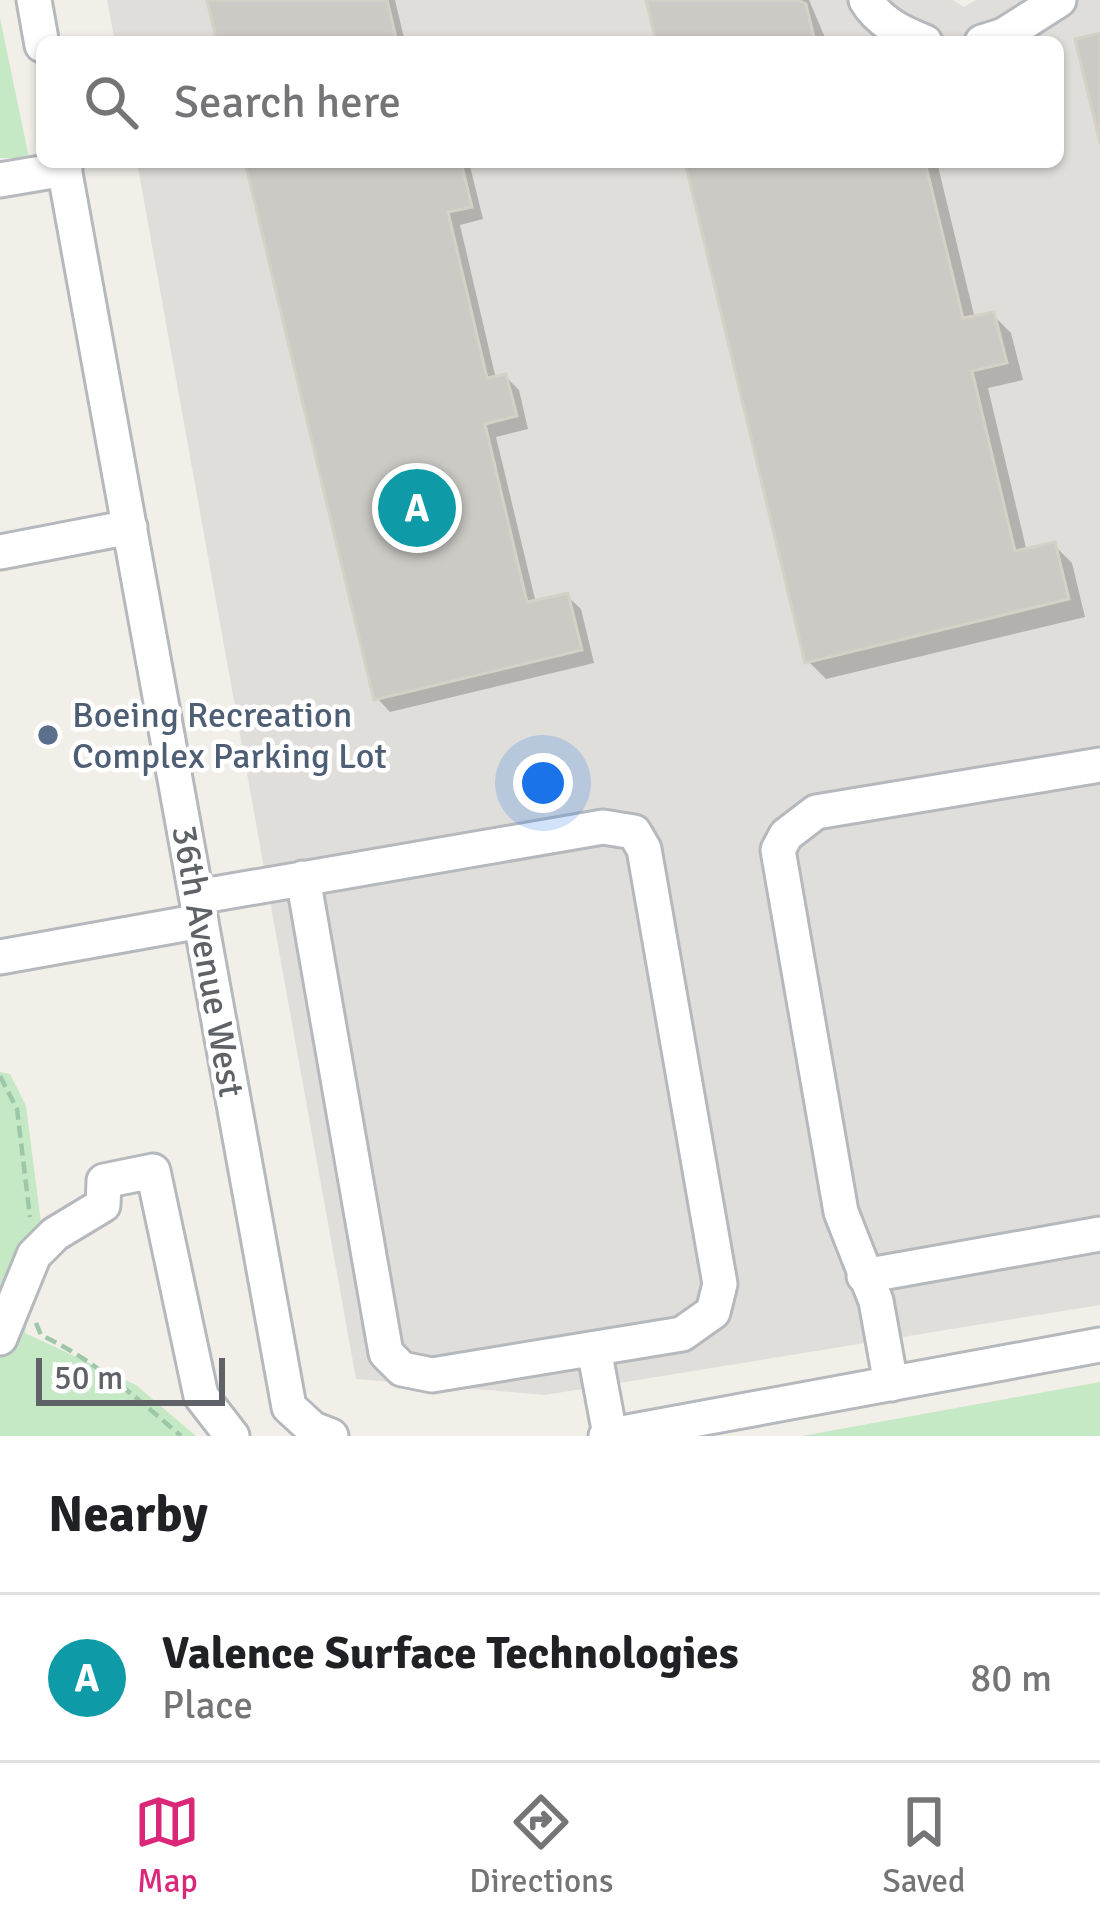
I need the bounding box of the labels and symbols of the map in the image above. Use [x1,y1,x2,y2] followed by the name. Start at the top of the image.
[378,463,456,553] pin: A
[72,693,387,779] place label: Boeing Recreation Complex Parking Lot
[35,722,61,748] marker: Boeing Recreation Complex Parking Lot
[513,753,573,813] your location
[161,822,254,1101] street label: 36th Avenue West
[36,1352,225,1405] scale bar

